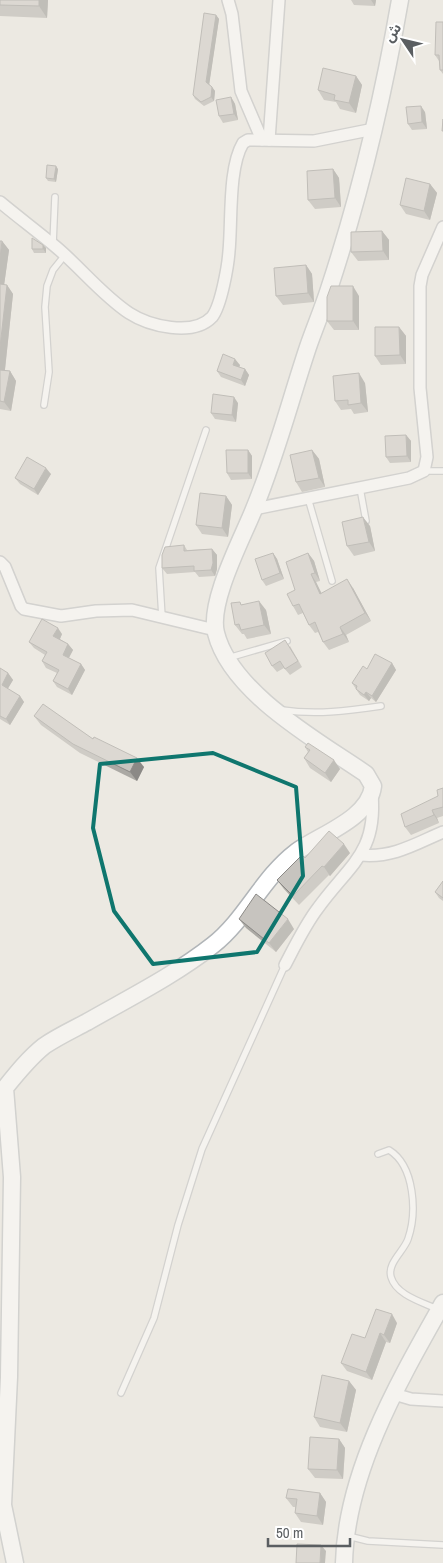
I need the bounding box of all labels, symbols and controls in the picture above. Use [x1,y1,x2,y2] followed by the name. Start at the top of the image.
[378,15,428,65] north arrow
[379,20,405,46] text: ش
[268,1516,350,1548] scale bar
[276,1522,303,1543] text: 50 m

